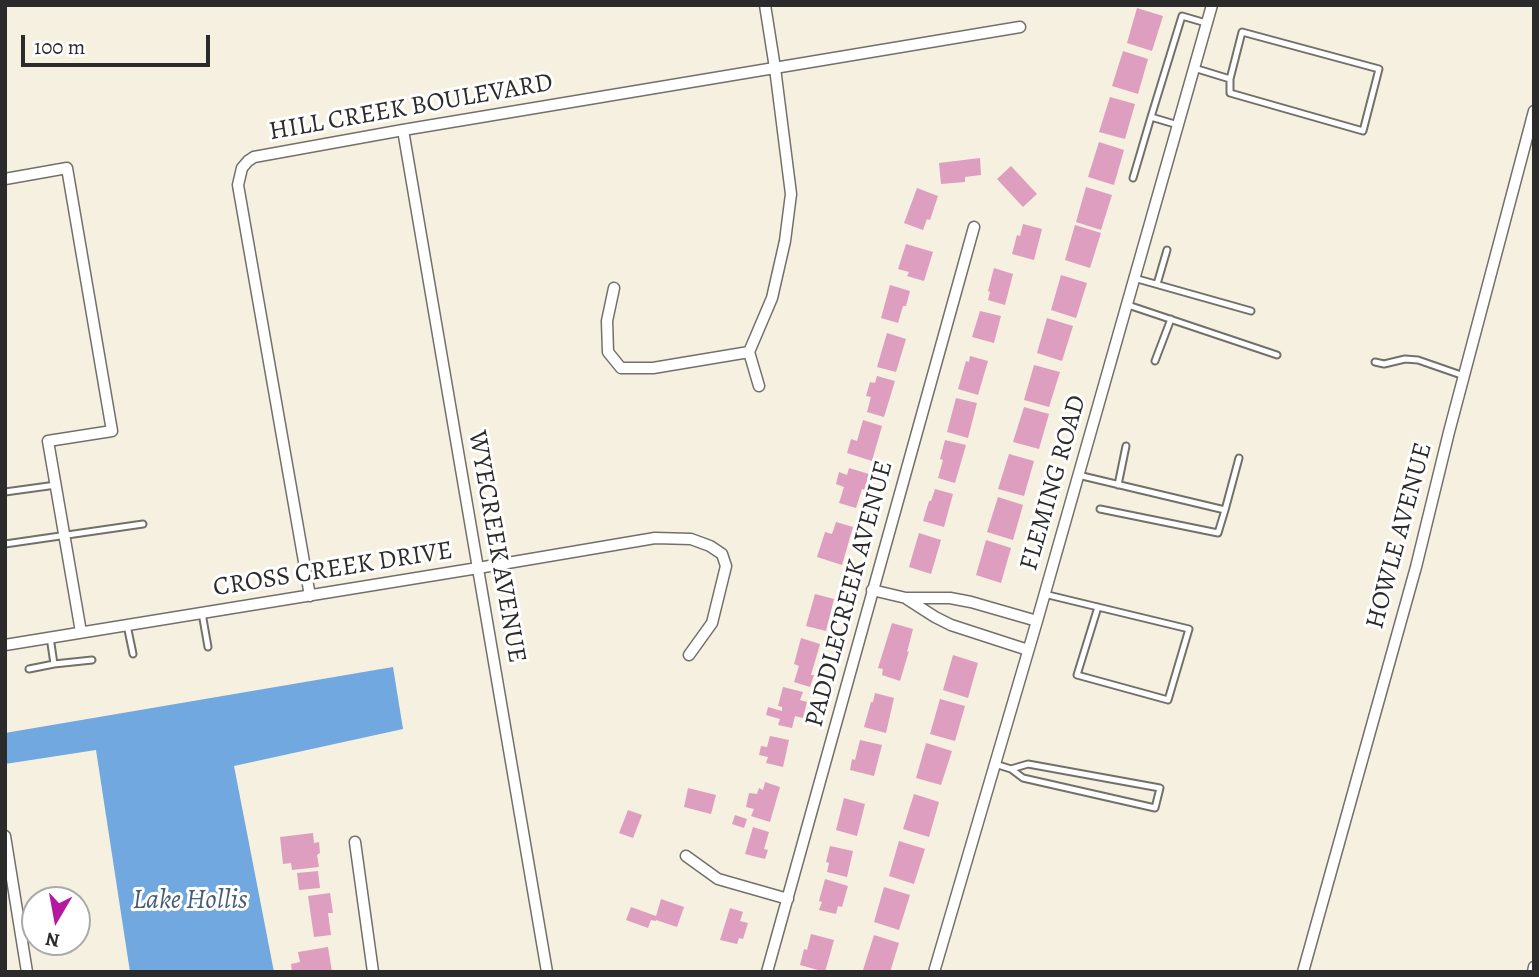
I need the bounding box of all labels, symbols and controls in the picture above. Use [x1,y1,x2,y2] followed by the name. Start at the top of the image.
[24,21,214,65] scale bar
[34,33,85,61] text: 100 m
[267,68,555,148] street label: HILL CREEK BOULEVARD
[1014,392,1094,574] street label: FLEMING ROAD
[460,428,532,666] street label: WYECREEK AVENUE
[1360,440,1440,632] street label: HOWLE AVENUE
[799,457,901,731] street label: PADDLECREEK AVENUE
[211,536,455,604] street label: CROSS CREEK DRIVE
[132,884,248,918] water label: Lake Hollis
[21,886,91,956] north arrow
[44,926,62,954] text: N

